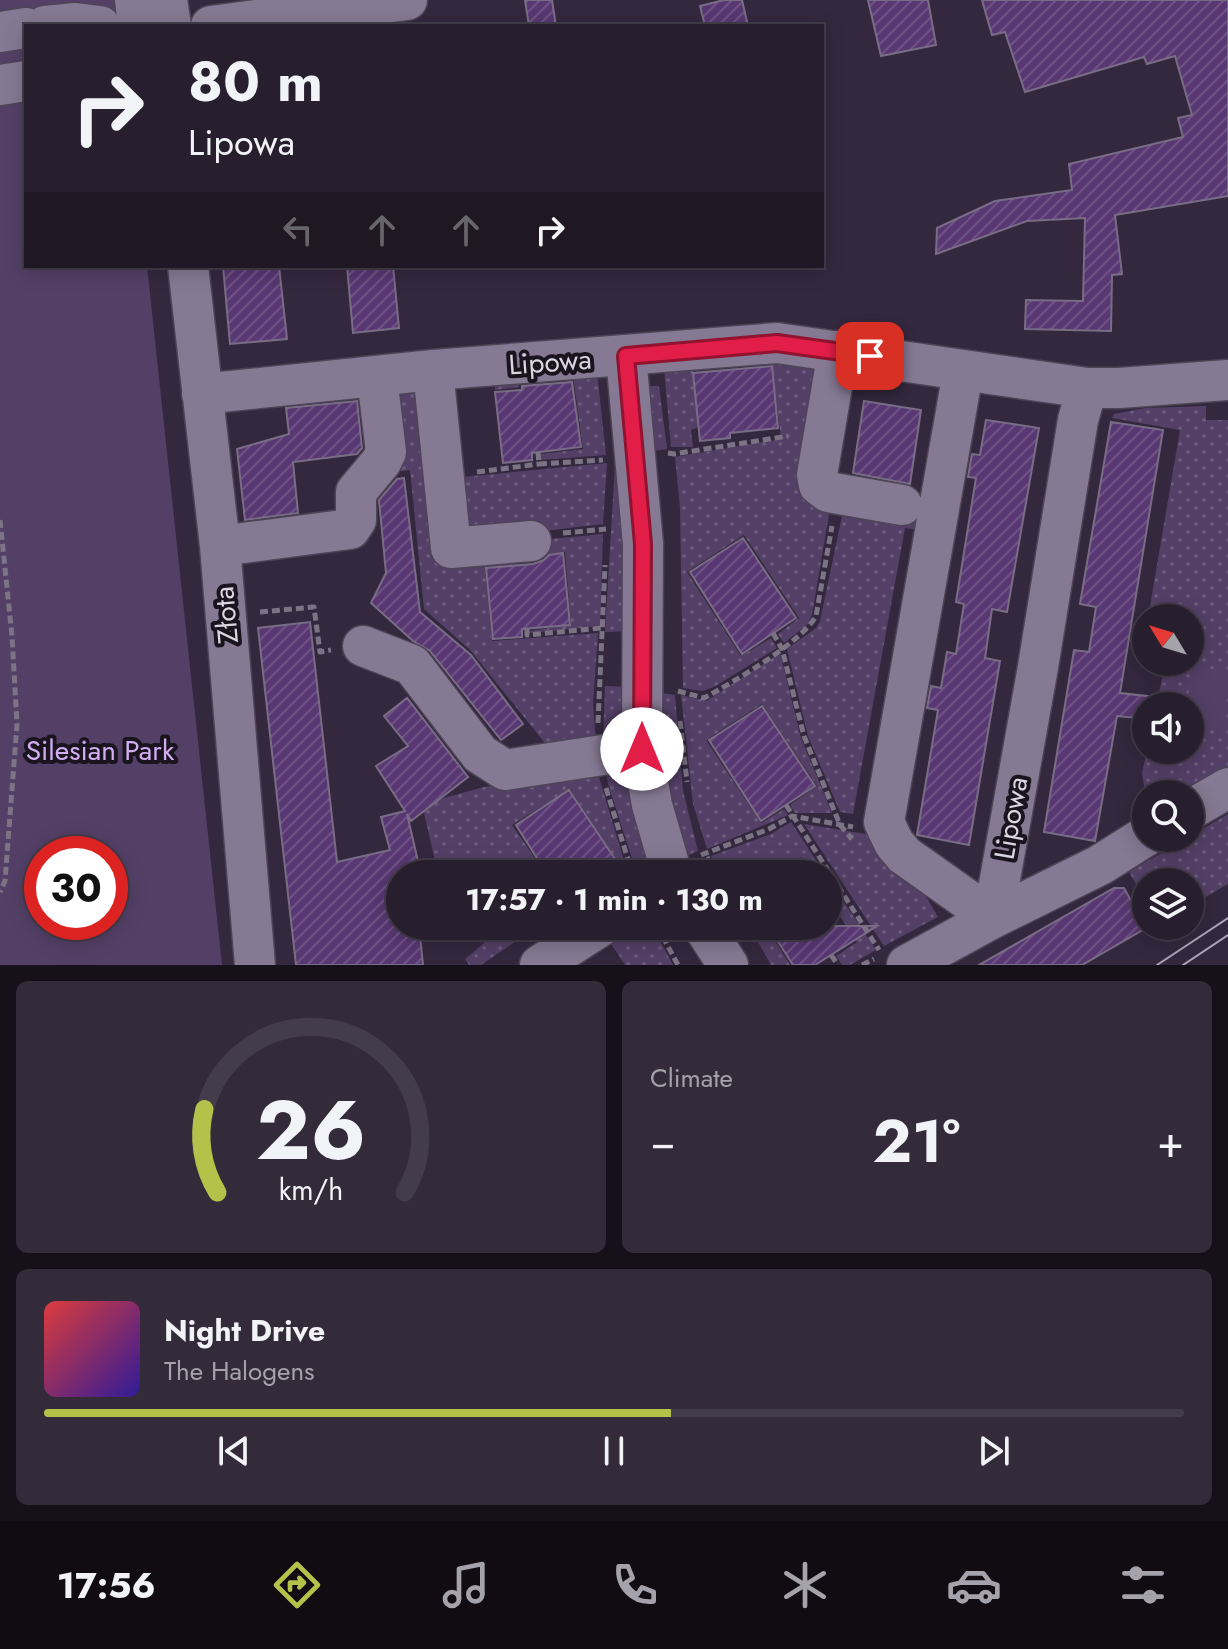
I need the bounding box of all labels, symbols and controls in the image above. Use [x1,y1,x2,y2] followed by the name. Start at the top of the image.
[188,41,323,122] text: 80 m
[56,56,160,160] icon: right
[188,116,295,168] text: Lipowa
[276,208,320,252] icon: left
[360,208,404,252] icon: ahead
[444,208,488,252] icon: ahead
[528,208,572,252] icon: right
[836,322,904,390] pin
[848,334,892,378] icon: arrive
[507,339,593,385] street label: Lipowa
[203,585,249,645] street label: Złota
[1132,604,1204,676] north arrow
[1132,604,1204,940] map controls
[1132,692,1204,764] button: sound
[600,707,684,791] position arrow
[26,730,175,771] park label: Silesian Park
[984,773,1038,863] street label: Lipowa
[1132,780,1204,852] button: search
[24,836,128,940] speed limit sign: 30
[1132,868,1204,940] button: layers
[465,878,763,921] text: 17:57 · 1 min · 130 m
[650,1059,733,1097] text: Climate
[256,1070,366,1190] text: 26
[873,1098,960,1185] text: 21°
[650,1110,676,1174] text: −
[1157,1110,1184,1174] text: +
[279,1169,343,1211] text: km/h
[164,1309,325,1352] text: Night Drive
[164,1352,315,1390] text: The Halogens
[212,1429,256,1473] icon: previous
[592,1429,636,1473] icon: pause
[972,1429,1016,1473] icon: next
[269,1557,325,1613] icon: directions
[438,1557,494,1613] icon: music
[607,1557,663,1613] icon: phone
[777,1557,833,1613] icon: climate
[946,1557,1002,1613] icon: car
[1115,1557,1171,1613] icon: filters
[57,1559,156,1611] text: 17:56

